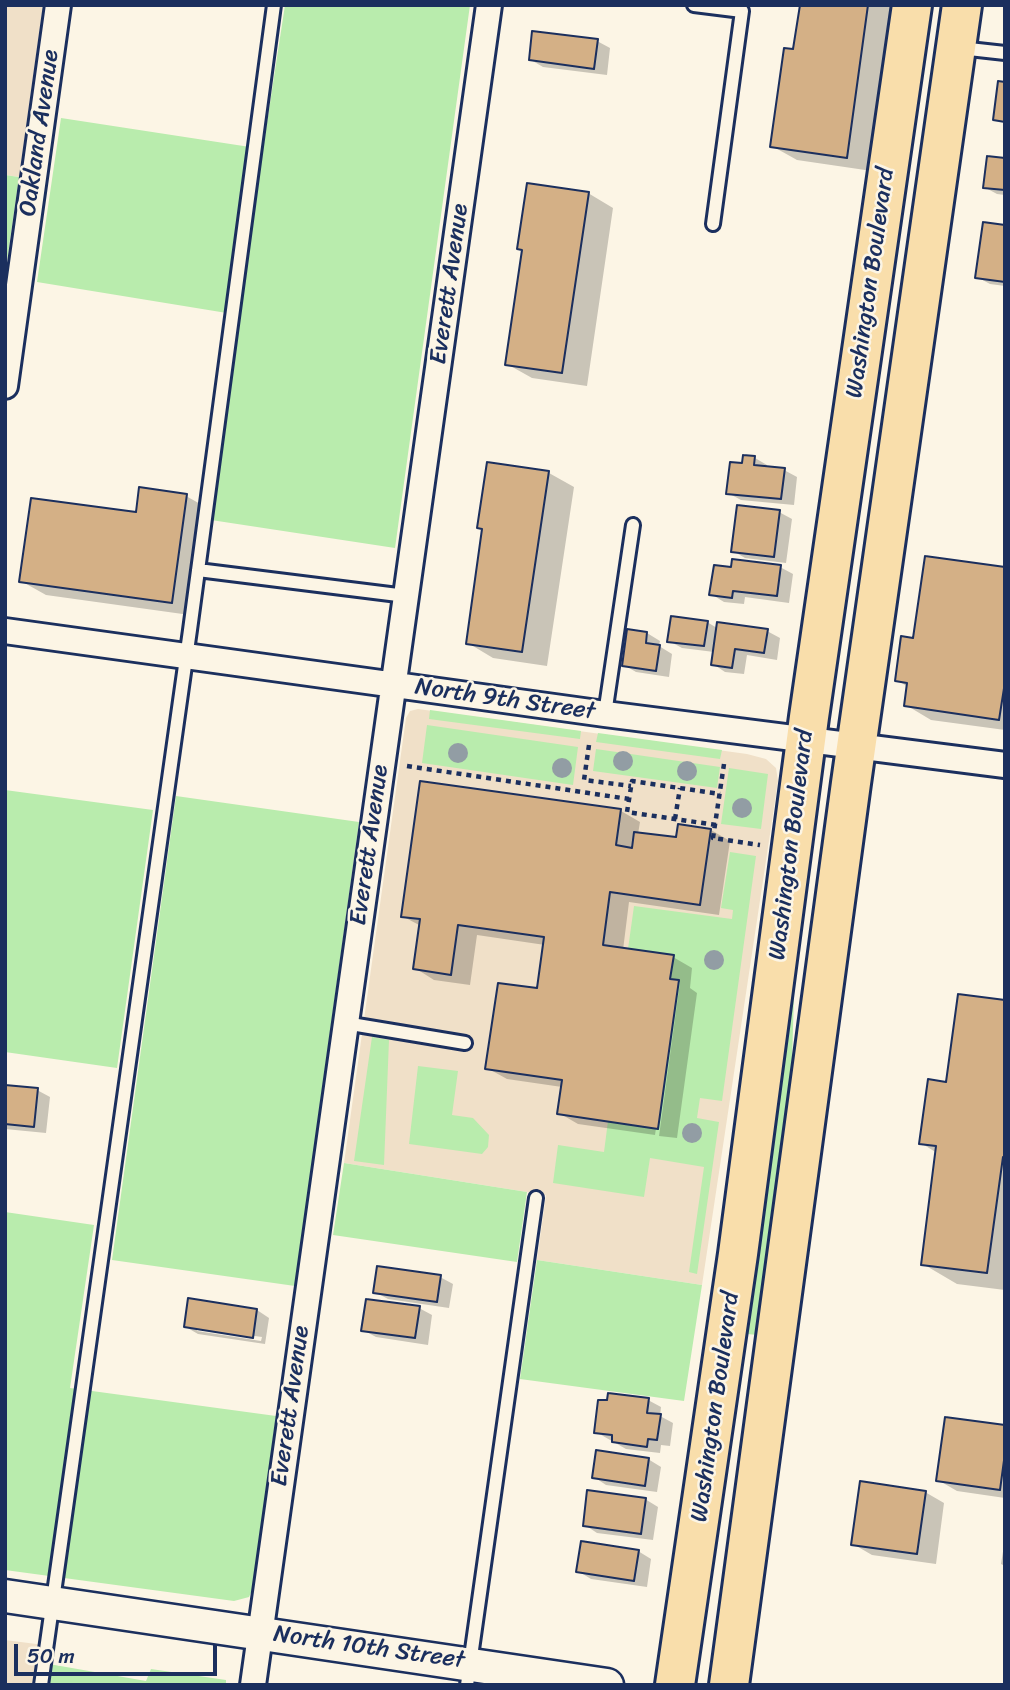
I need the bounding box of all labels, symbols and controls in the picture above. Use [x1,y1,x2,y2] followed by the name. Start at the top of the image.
[14,48,66,218] street label: Oakland Avenue
[841,166,901,400] street label: Washington Boulevard
[424,202,476,366] street label: Everett Avenue
[413,673,597,727] street label: North 9th Street
[764,728,820,962] street label: Washington Boulevard
[344,763,396,927] street label: Everett Avenue
[686,1290,746,1524] street label: Washington Boulevard
[265,1324,317,1488] street label: Everett Avenue
[272,1620,466,1676] street label: North 10th Street
[18,1630,220,1674] scale bar
[27,1637,75,1675] text: 50 m

